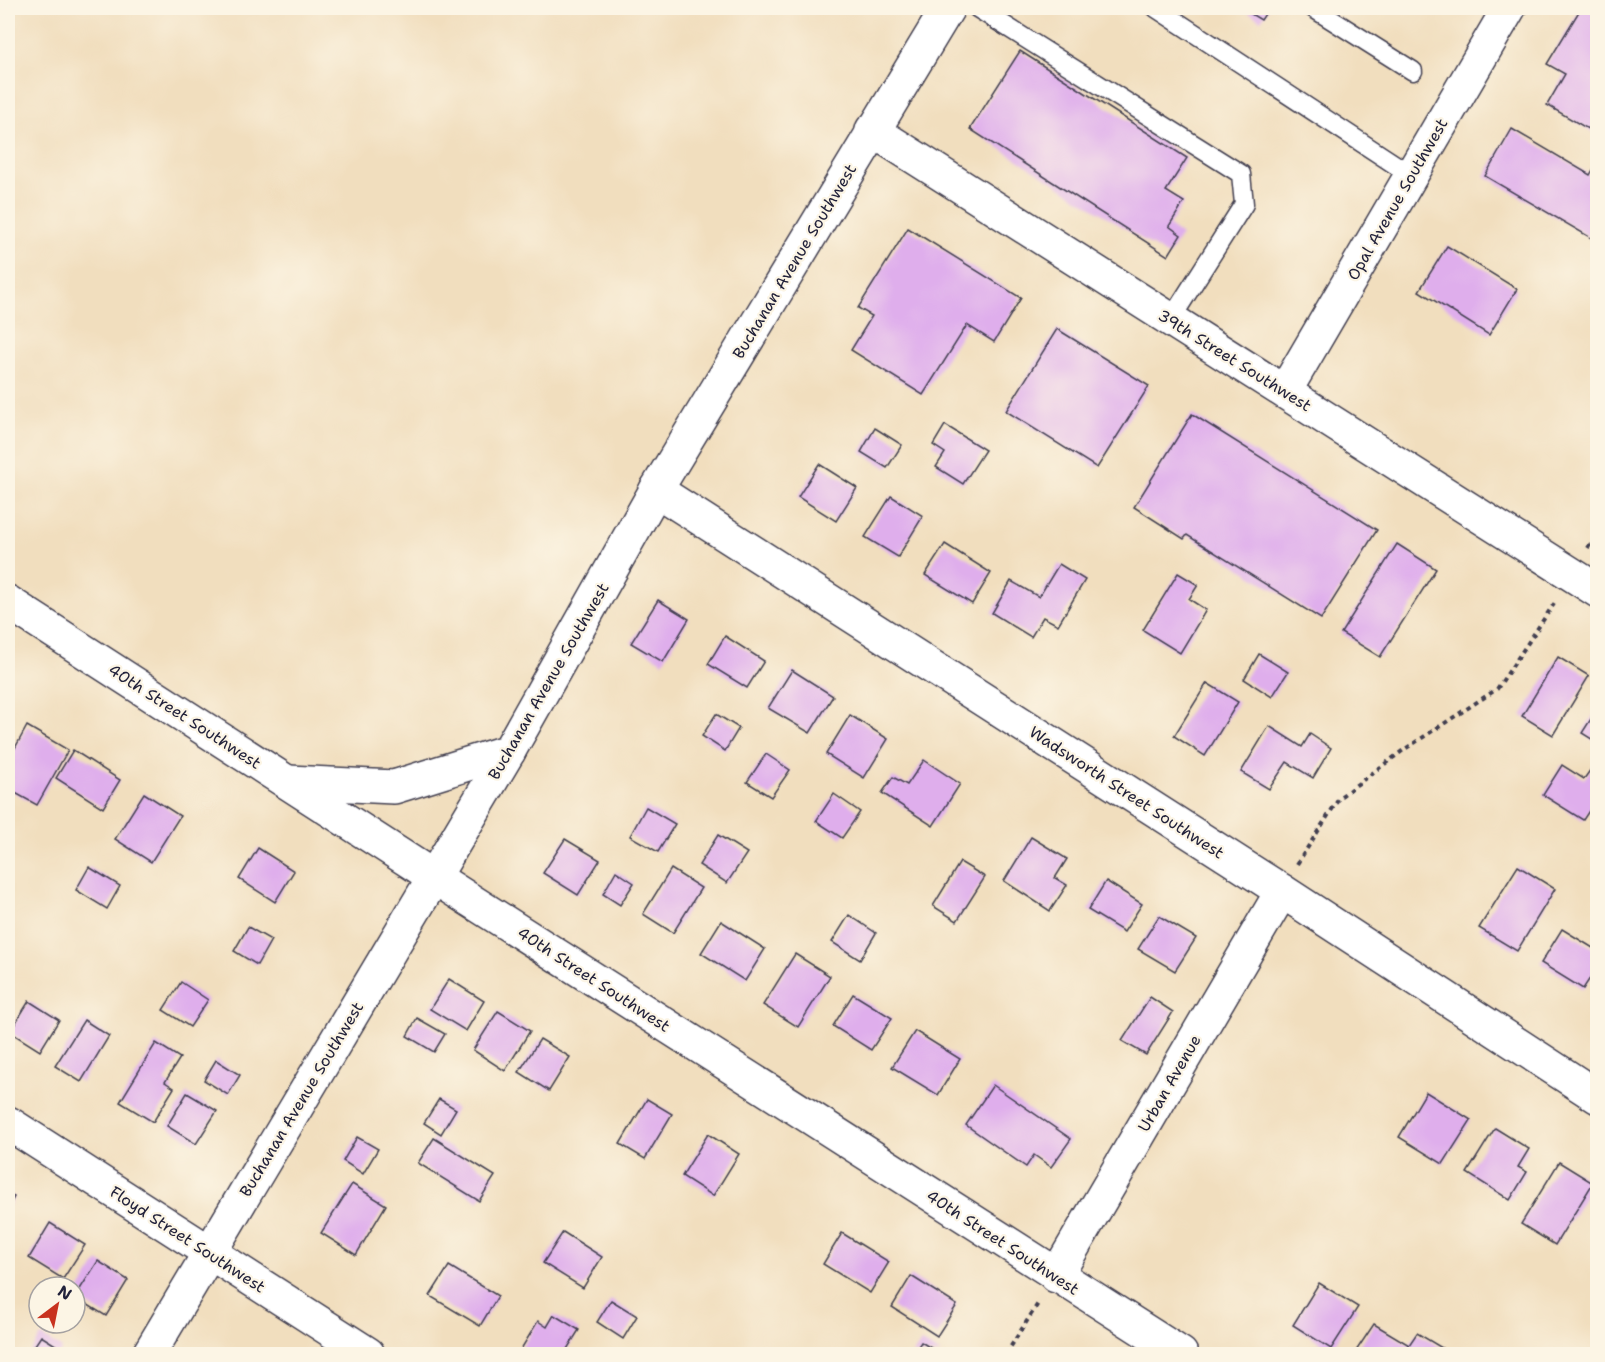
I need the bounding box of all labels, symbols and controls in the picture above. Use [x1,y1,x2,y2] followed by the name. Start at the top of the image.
[1342,114,1452,284] street label: Opal Avenue Southwest
[728,160,861,363] street label: Buchanan Avenue Southwest
[1154,305,1315,416] street label: 39th Street Southwest
[483,579,613,783] street label: Buchanan Avenue Southwest
[104,659,265,774] street label: 40th Street Southwest
[1025,721,1228,863] street label: Wadsworth Street Southwest
[513,922,674,1037] street label: 40th Street Southwest
[235,998,368,1201] street label: Buchanan Avenue Southwest
[1133,1031,1206,1136] street label: Urban Avenue
[106,1181,269,1298] street label: Floyd Street Southwest
[922,1185,1083,1300] street label: 40th Street Southwest
[27,1275,87,1335] north arrow
[54,1280,76,1305] text: N

